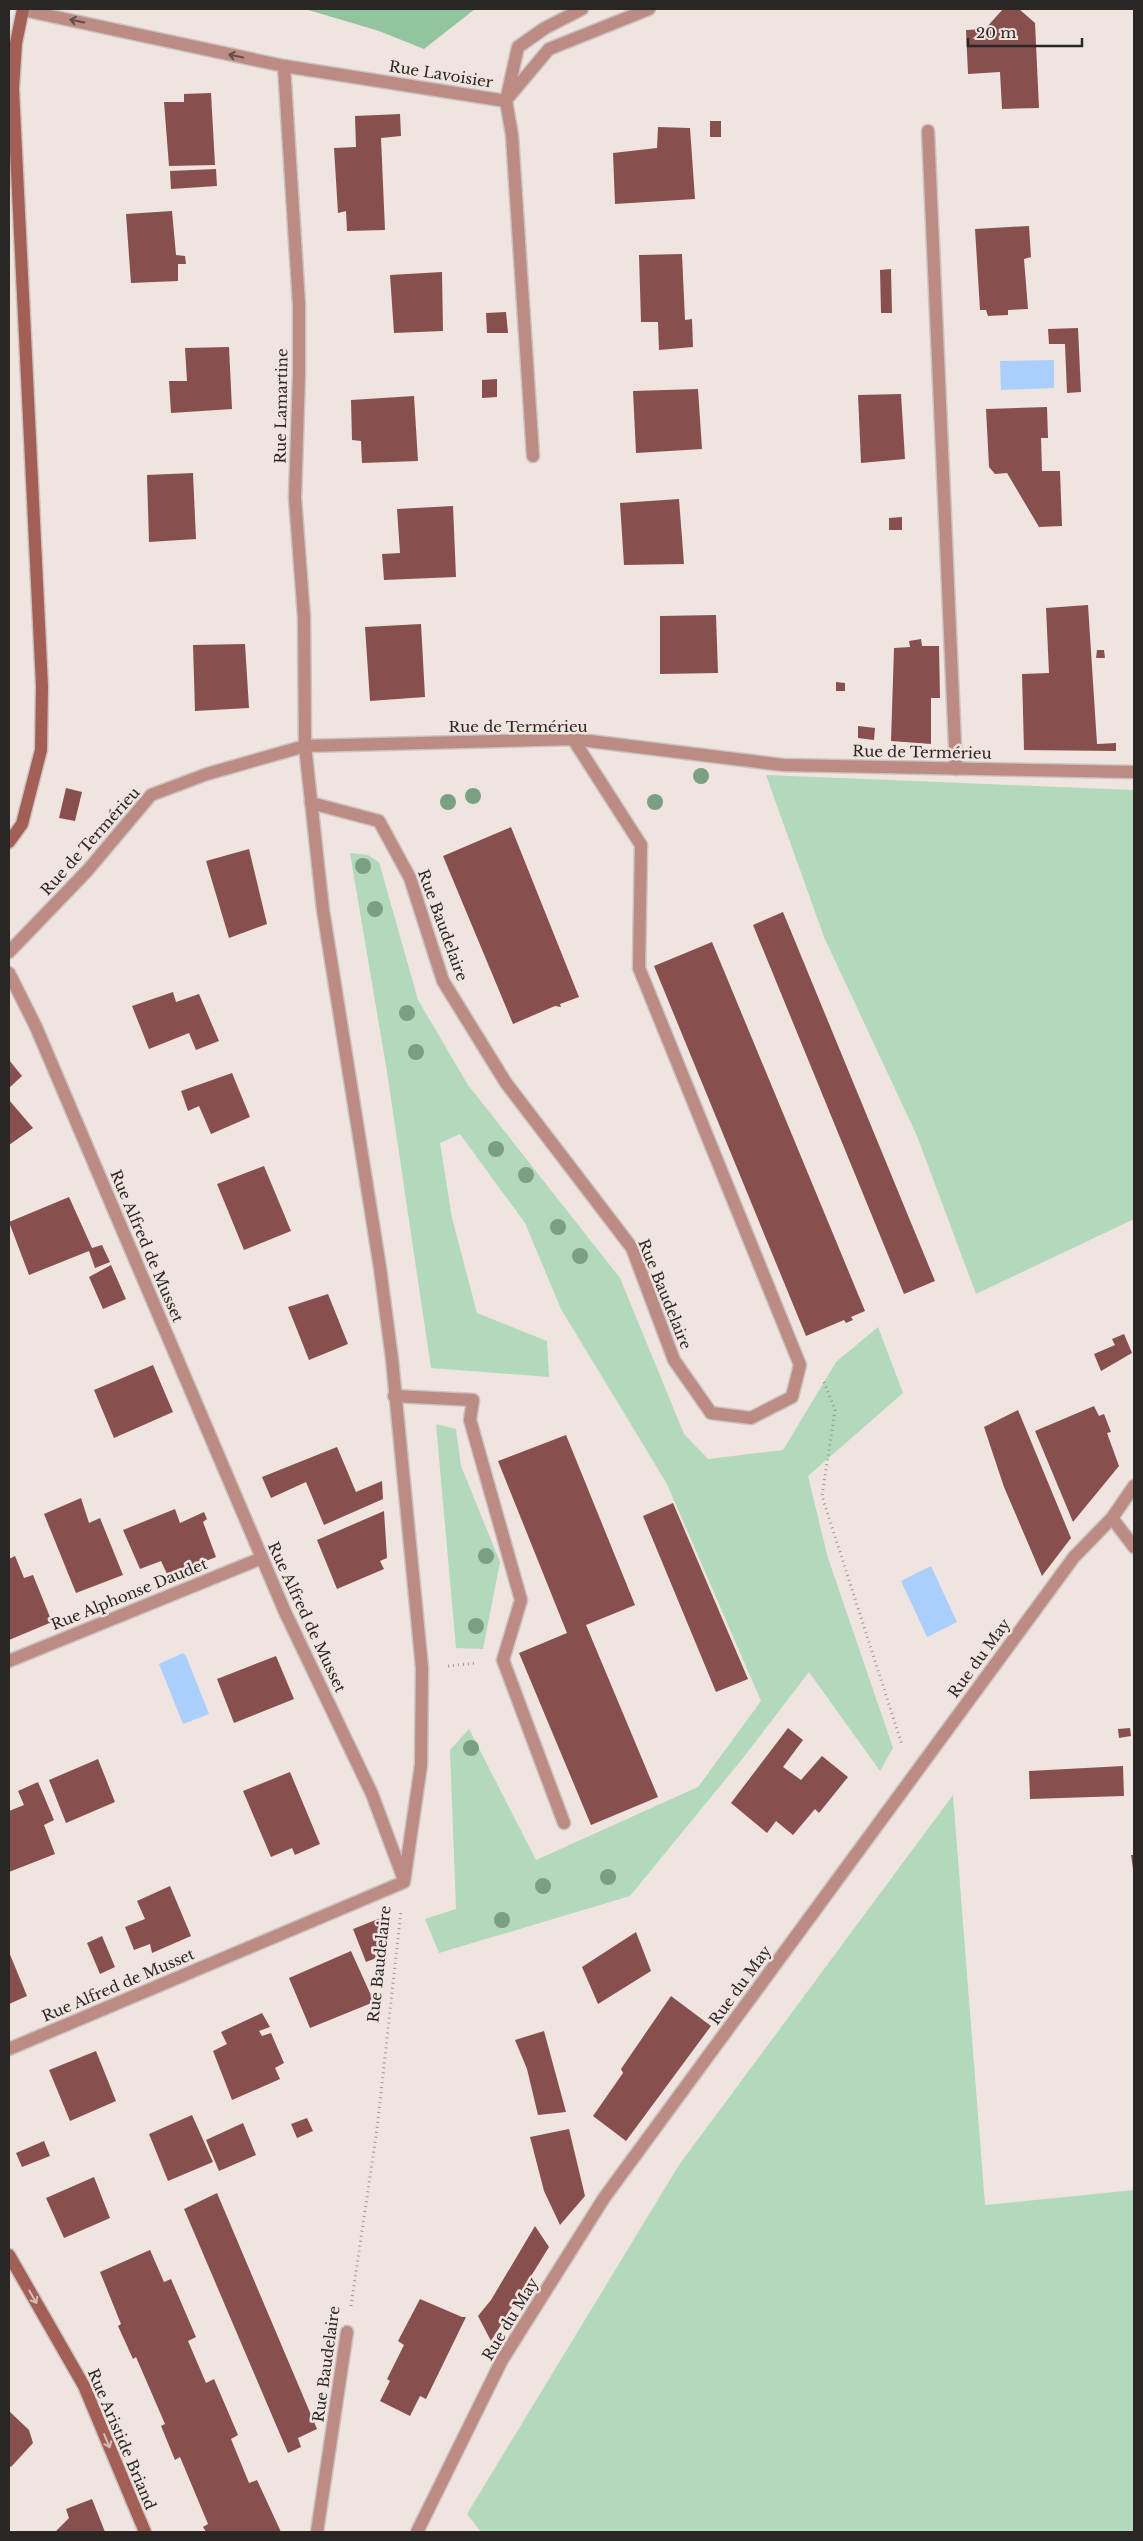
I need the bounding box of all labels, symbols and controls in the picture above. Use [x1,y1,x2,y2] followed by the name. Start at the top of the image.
[968,15,1082,47] scale bar
[70,16,86,26] one-way arrow
[976,23,1016,42] text: 20 m
[229,51,245,60] one-way arrow
[388,56,495,92] street label: Rue Lavoisier
[270,348,292,464] street label: Rue Lamartine
[448,717,588,736] street label: Rue de Termérieu
[852,741,992,763] street label: Rue de Termérieu
[36,783,144,899] street label: Rue de Termérieu
[414,867,472,983] street label: Rue Baudelaire
[106,1167,188,1325] street label: Rue Alfred de Musset
[634,1236,696,1352] street label: Rue Baudelaire
[264,1539,350,1696] street label: Rue Alfred de Musset
[48,1554,210,1634] street label: Rue Alphonse Daudet
[944,1614,1014,1701] street label: Rue du May
[363,1905,395,2023] street label: Rue Baudelaire
[705,1941,775,2028] street label: Rue du May
[39,1944,197,2026] street label: Rue Alfred de Musset
[478,2274,542,2364] street label: Rue du May
[28,2290,38,2304] one-way arrow
[308,2305,344,2423] street label: Rue Baudelaire
[84,2366,160,2512] street label: Rue Aristide Briand
[103,2433,112,2448] one-way arrow

